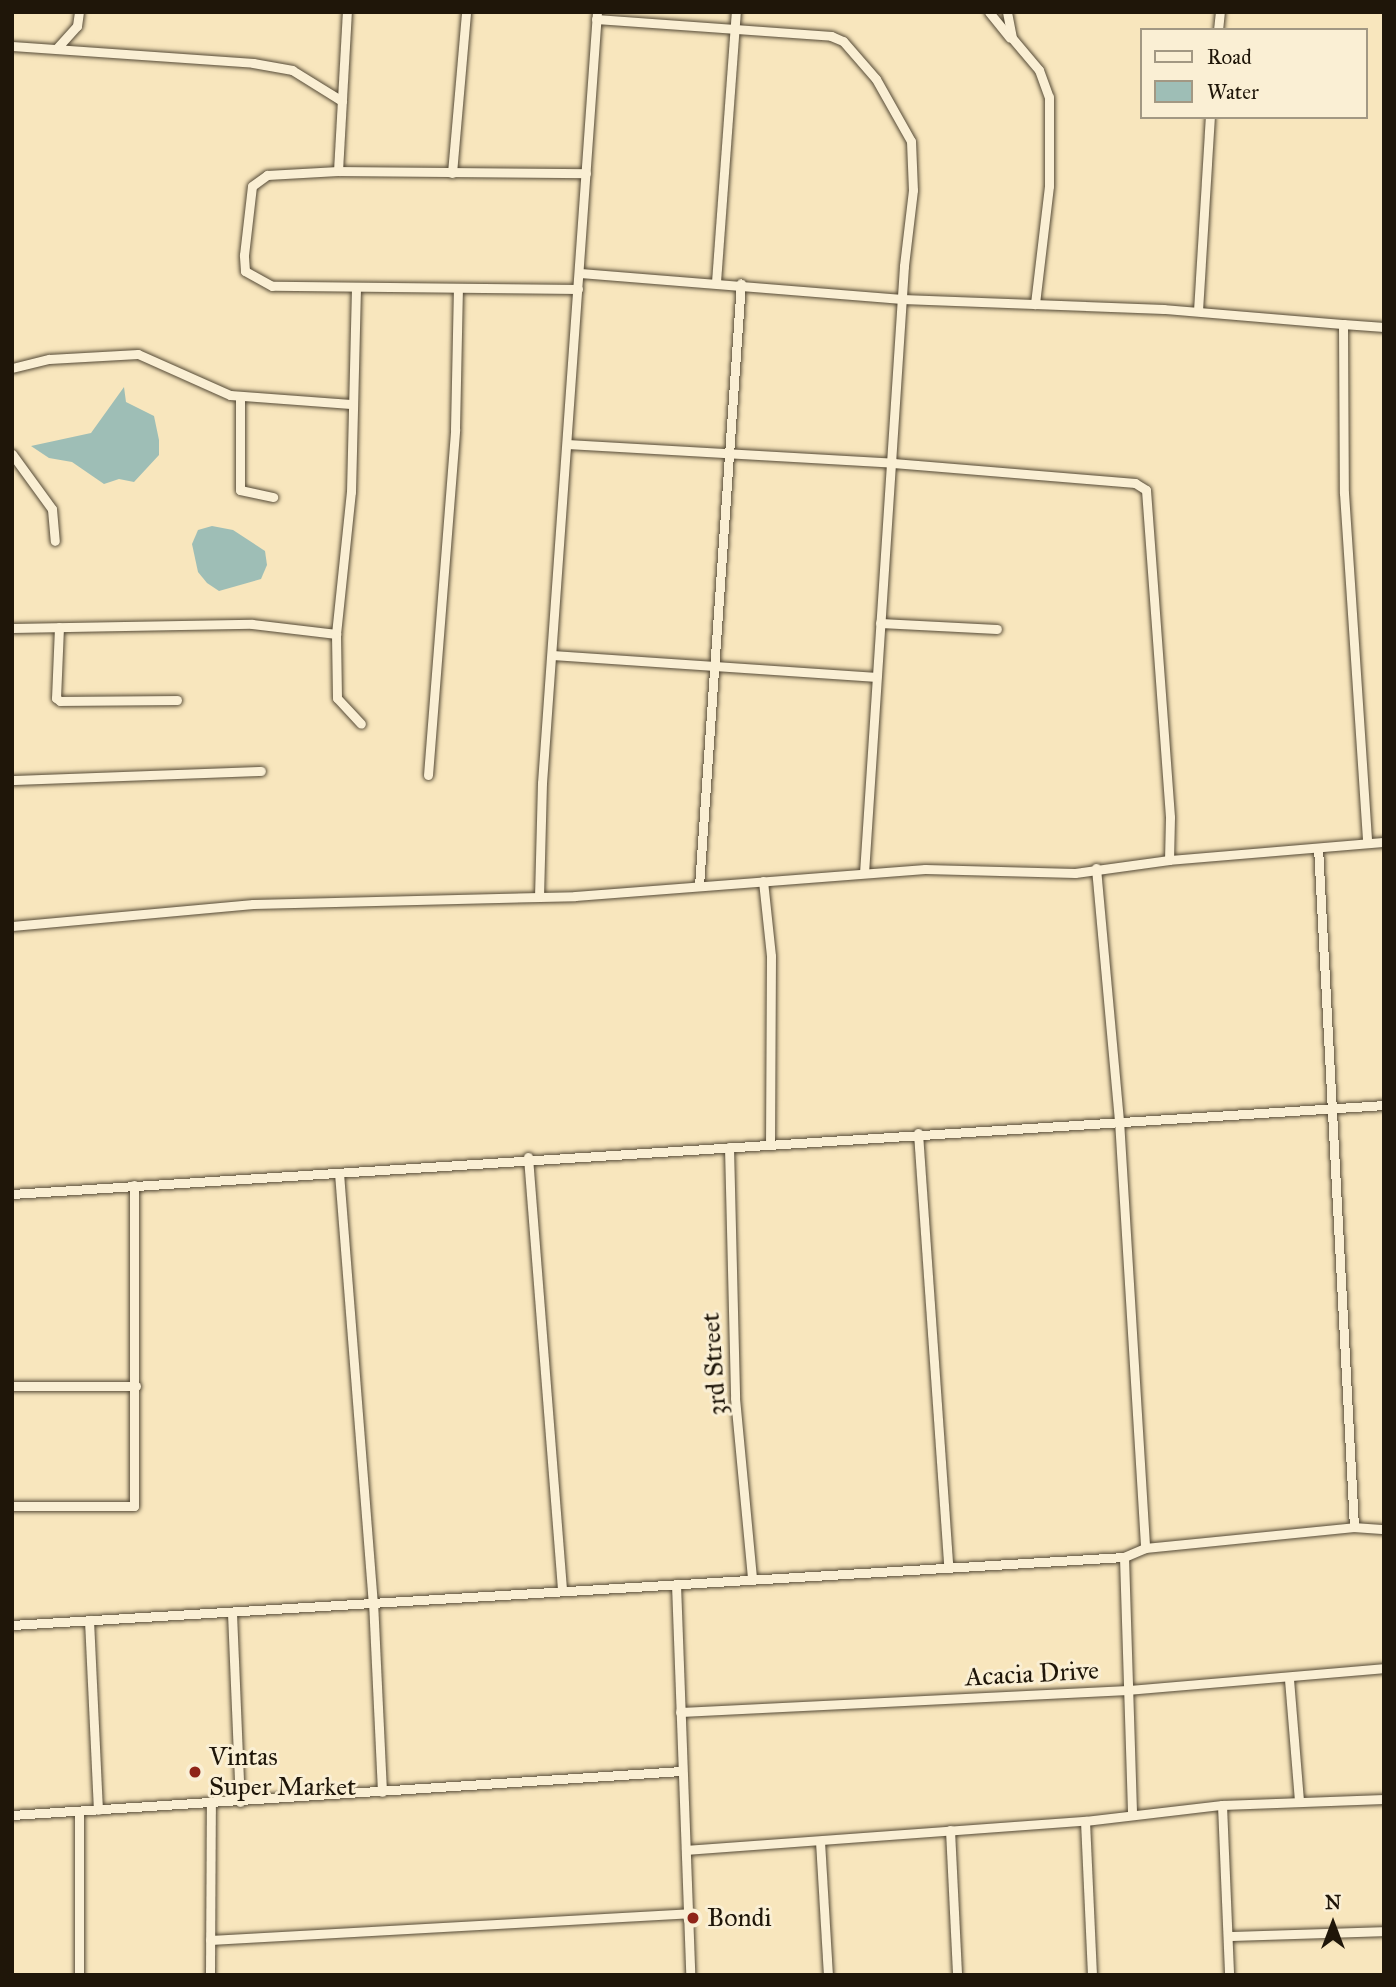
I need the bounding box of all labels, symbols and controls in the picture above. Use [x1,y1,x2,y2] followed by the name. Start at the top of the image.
[1140,28,1368,119] legend
[1207,44,1252,70] text: Road
[1207,79,1259,105] text: Water
[695,1311,733,1417] street label: 3rd Street
[964,1655,1100,1693] street label: Acacia Drive
[209,1741,356,1802] place label: Vintas Super Market
[187,1764,203,1780] marker: Vintas Super Market
[1298,1889,1368,1959] north arrow
[1325,1891,1341,1914] text: N
[707,1902,772,1934] place label: Bondi
[685,1910,701,1926] marker: Bondi

